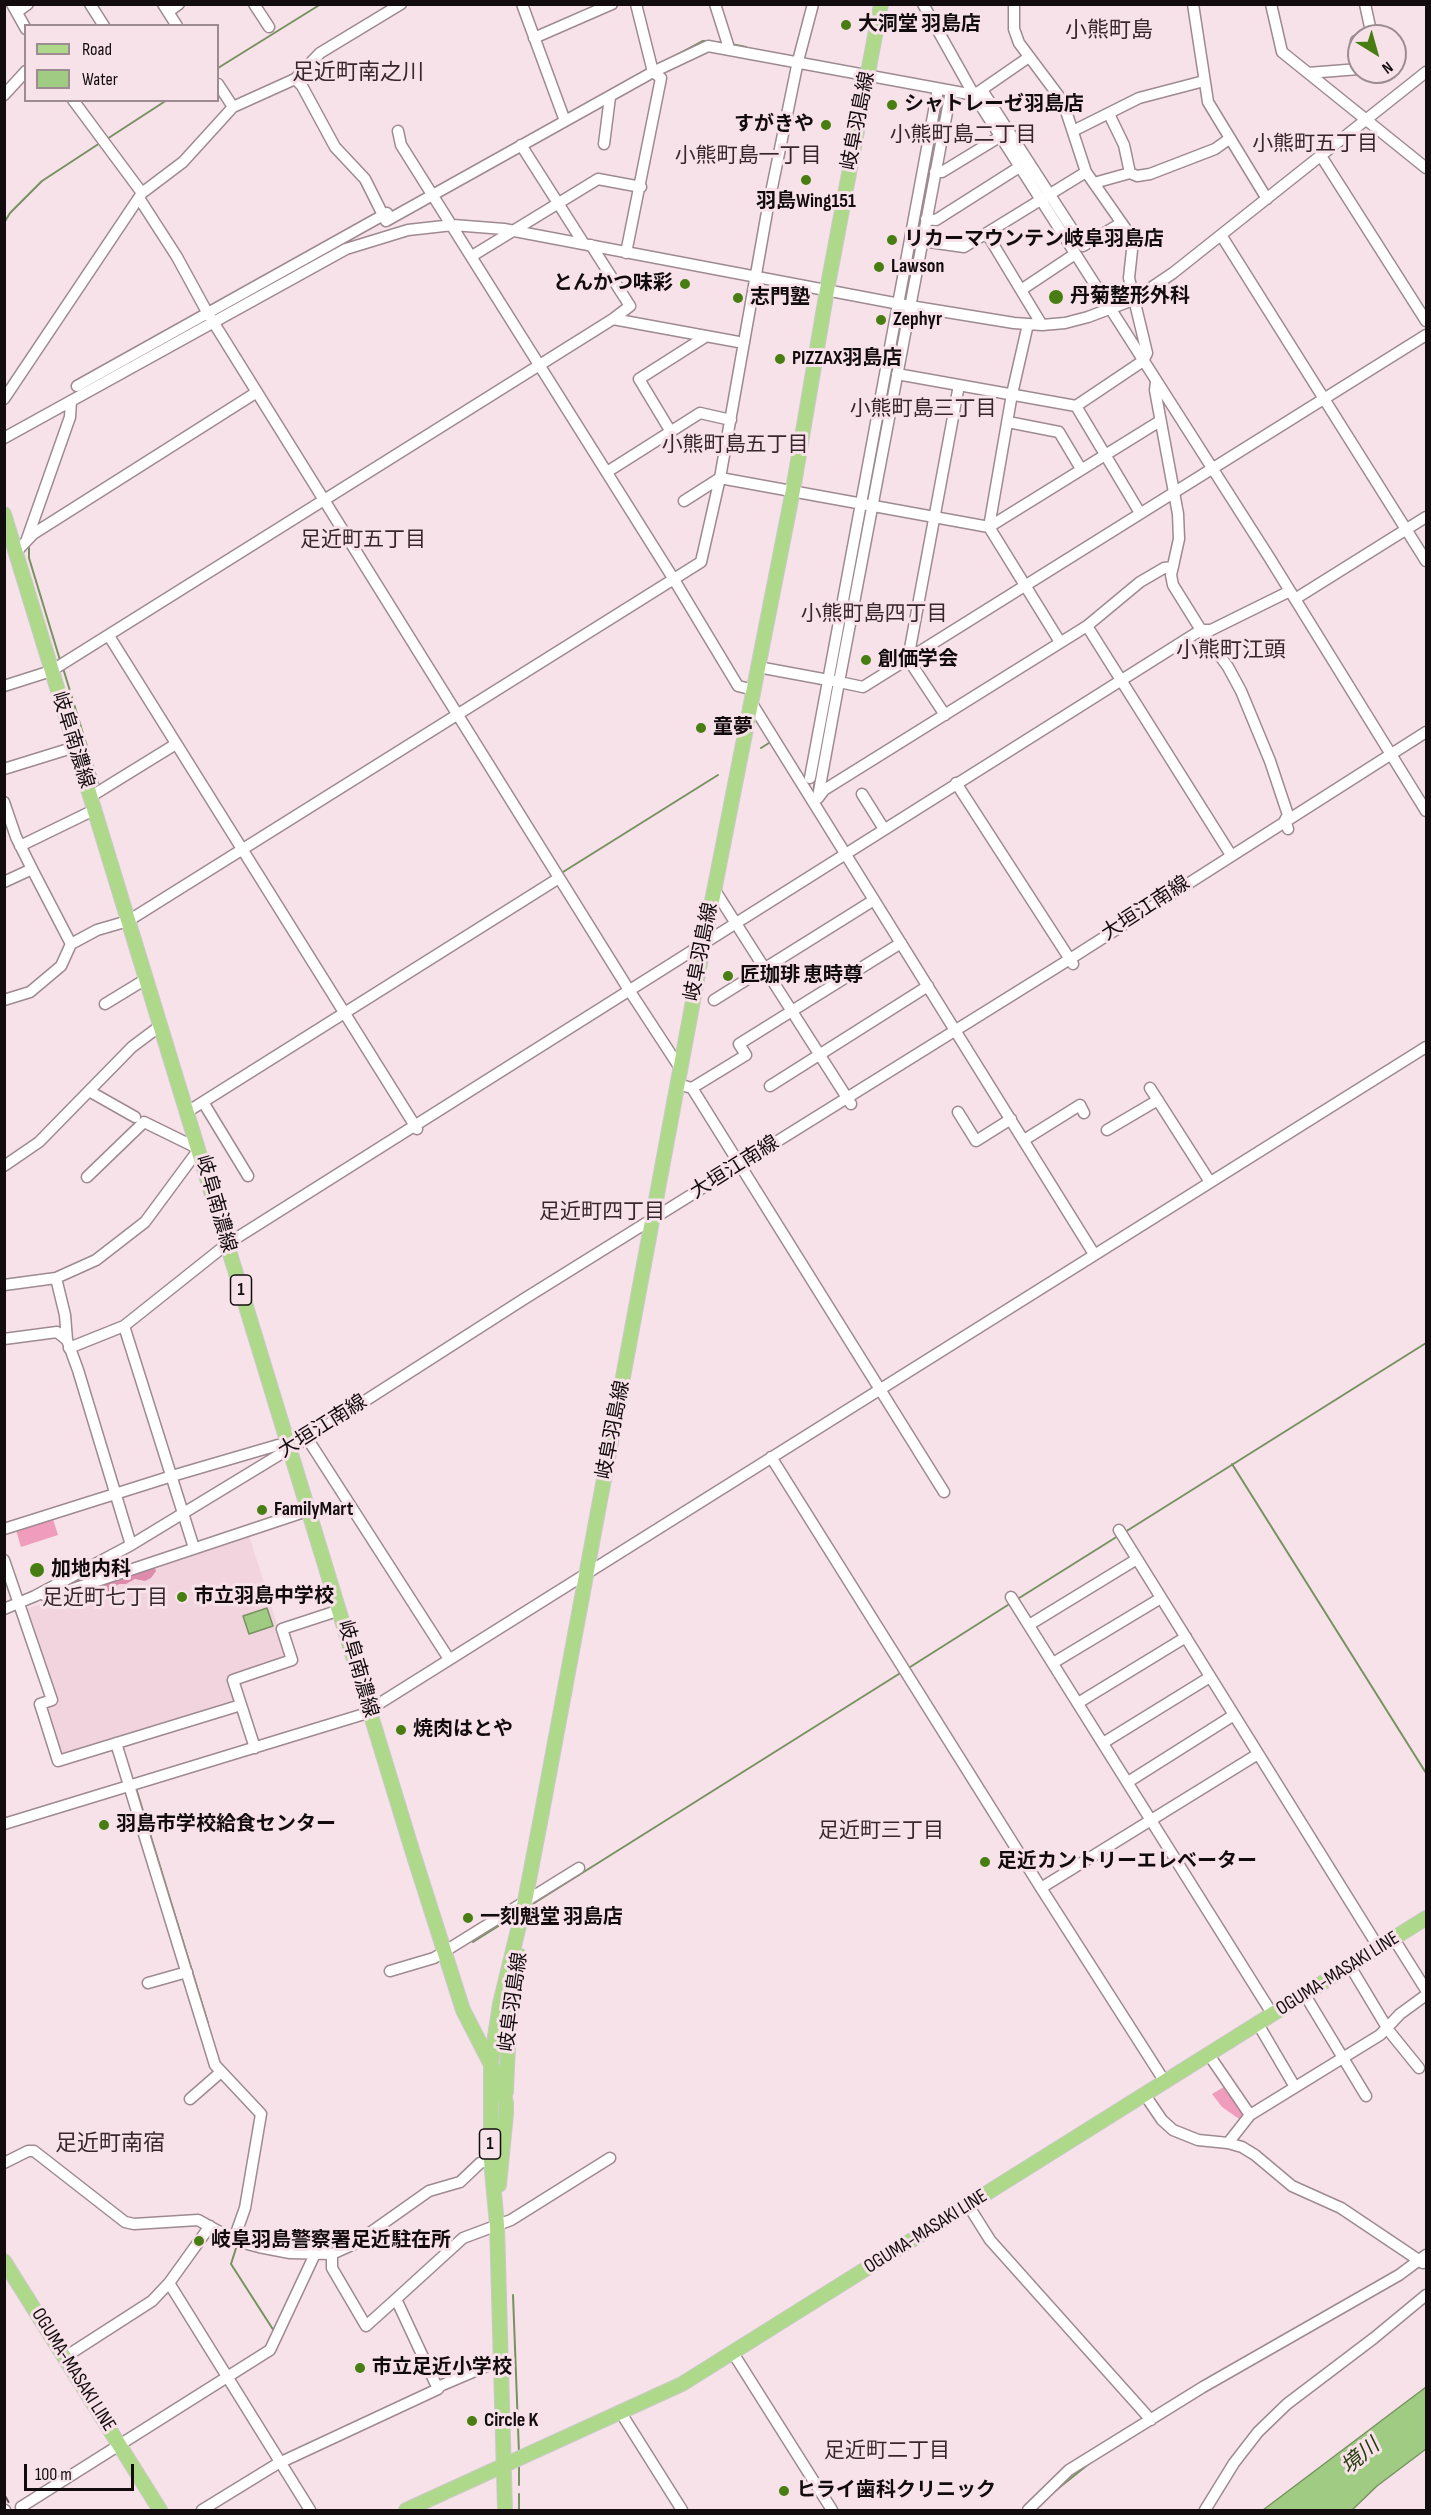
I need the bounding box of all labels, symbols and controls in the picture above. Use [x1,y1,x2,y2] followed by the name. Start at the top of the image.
[858,13,981,37] place label: 大洞堂 羽島店
[839,18,853,32] marker: 大洞堂 羽島店
[1065,18,1153,44] district label: 小熊町島
[24,24,219,102] legend
[1347,24,1407,84] north arrow
[82,39,112,60] text: Road
[1378,57,1396,77] text: N
[292,60,424,86] district label: 足近町南之川
[82,69,118,90] text: Water
[838,70,880,172] street label: 岐阜羽島線
[904,93,1084,117] place label: シャトレーゼ羽島店
[885,98,899,112] marker: シャトレーゼ羽島店
[734,113,814,137] place label: すがきや
[819,118,833,132] marker: すがきや
[890,123,1036,149] district label: 小熊町島二丁目
[1252,132,1378,158] district label: 小熊町五丁目
[675,144,821,170] district label: 小熊町島一丁目
[799,173,813,187] marker: 羽島Wing151
[756,190,856,214] place label: 羽島Wing151
[904,228,1164,252] place label: リカーマウンテン岐阜羽島店
[885,233,899,247] marker: リカーマウンテン岐阜羽島店
[891,255,944,279] place label: Lawson
[872,260,886,274] marker: Lawson
[553,272,673,296] place label: とんかつ味彩
[678,277,692,291] marker: とんかつ味彩
[1070,285,1190,309] place label: 丹菊整形外科
[750,286,810,310] place label: 志門塾
[1047,288,1065,306] marker: 丹菊整形外科
[731,291,745,305] marker: 志門塾
[893,308,942,332] place label: Zephyr
[874,313,888,327] marker: Zephyr
[792,347,902,371] place label: PIZZAX羽島店
[773,352,787,366] marker: PIZZAX羽島店
[850,397,996,423] district label: 小熊町島三丁目
[662,433,808,459] district label: 小熊町島五丁目
[300,528,426,554] district label: 足近町五丁目
[801,602,947,628] district label: 小熊町島四丁目
[1176,638,1286,664] district label: 小熊町江頭
[878,648,958,672] place label: 創価学会
[859,653,873,667] marker: 創価学会
[46,689,98,791] street label: 岐阜南濃線
[713,716,753,740] place label: 童夢
[694,721,708,735] marker: 童夢
[1098,872,1194,946] street label: 大垣江南線
[681,901,723,1003] street label: 岐阜羽島線
[740,964,863,988] place label: 匠珈琲 恵時尊
[721,969,735,983] marker: 匠珈琲 恵時尊
[686,1131,784,1205] street label: 大垣江南線
[190,1153,240,1255] street label: 岐阜南濃線
[539,1200,665,1226] district label: 足近町四丁目
[230,1275,252,1305] road number: 1
[593,1379,635,1481] street label: 岐阜羽島線
[274,1390,372,1464] street label: 大垣江南線
[274,1498,353,1522] place label: FamilyMart
[255,1503,269,1517] marker: FamilyMart
[51,1558,131,1582] place label: 加地内科
[28,1561,46,1579] marker: 加地内科
[194,1585,334,1609] place label: 市立羽島中学校
[42,1586,168,1612] district label: 足近町七丁目
[175,1590,189,1604] marker: 市立羽島中学校
[332,1618,382,1720] street label: 岐阜南濃線
[413,1718,513,1742] place label: 焼肉はとや
[394,1723,408,1737] marker: 焼肉はとや
[116,1813,336,1837] place label: 羽島市学校給食センター
[97,1818,111,1832] marker: 羽島市学校給食センター
[818,1819,944,1845] district label: 足近町三丁目
[997,1850,1257,1874] place label: 足近カントリーエレベーター
[978,1855,992,1869] marker: 足近カントリーエレベーター
[480,1906,623,1930] place label: 一刻魁堂 羽島店
[461,1911,475,1925] marker: 一刻魁堂 羽島店
[1272,1927,1404,2021] street label: OGUMA-MASAKI LINE
[495,1951,533,2053] street label: 岐阜羽島線
[480,2129,500,2159] road number: 1
[55,2131,165,2157] district label: 足近町南宿
[860,2185,992,2279] street label: OGUMA-MASAKI LINE
[211,2229,451,2253] place label: 岐阜羽島警察署足近駐在所
[192,2234,206,2248] marker: 岐阜羽島警察署足近駐在所
[26,2304,120,2436] street label: OGUMA-MASAKI LINE
[372,2356,512,2380] place label: 市立足近小学校
[353,2361,367,2375] marker: 市立足近小学校
[484,2409,538,2433] place label: Circle K
[465,2414,479,2428] marker: Circle K
[1337,2434,1385,2480] water label: 境川
[824,2439,950,2465] district label: 足近町二丁目
[27,2452,136,2490] scale bar
[35,2464,72,2485] text: 100 m
[796,2479,996,2503] place label: ヒライ歯科クリニック
[777,2484,791,2498] marker: ヒライ歯科クリニック

